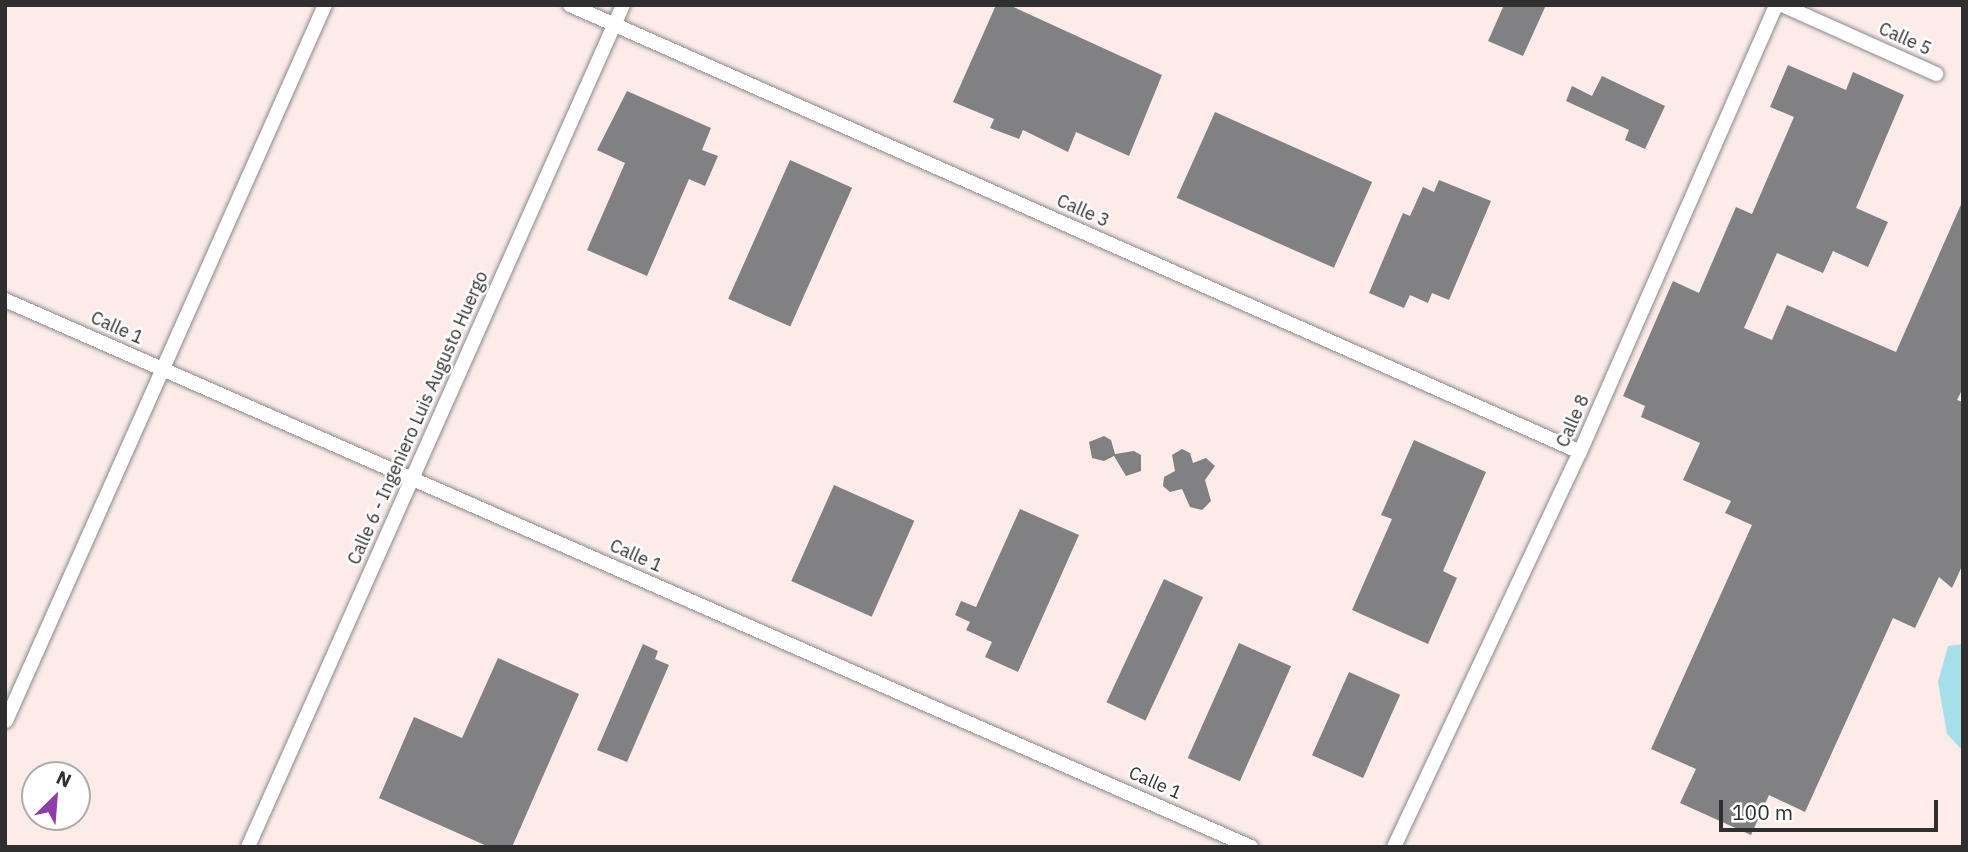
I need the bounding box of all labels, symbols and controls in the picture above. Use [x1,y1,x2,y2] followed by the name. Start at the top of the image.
[1875,18,1935,60] street label: Calle 5
[1053,190,1113,232] street label: Calle 3
[343,268,493,568] street label: Calle 6 - Ingeniero Luis Augusto Huergo
[87,307,147,349] street label: Calle 1
[1552,391,1594,451] street label: Calle 8
[606,535,666,577] street label: Calle 1
[21,761,91,831] north arrow
[1125,762,1185,804] street label: Calle 1
[53,765,75,793] text: N
[1723,786,1942,830] scale bar
[1732,798,1793,826] text: 100 m

